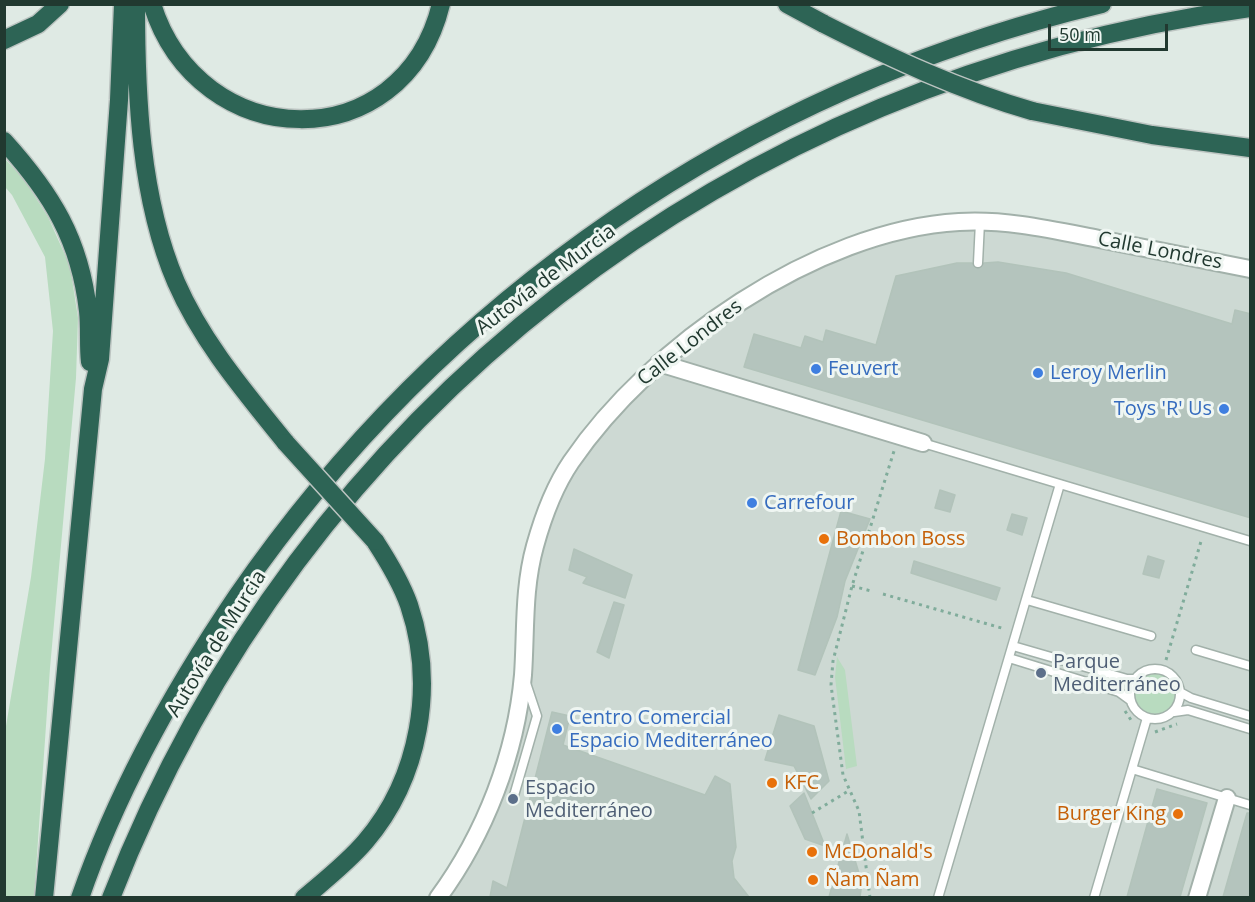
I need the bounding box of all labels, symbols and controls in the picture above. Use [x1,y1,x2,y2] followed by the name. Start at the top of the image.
[1051,12,1171,50] scale bar
[1059,22,1101,46] text: 50 m
[472,220,620,340] street label: Autovía de Murcia
[1096,227,1224,275] street label: Calle Londres
[633,295,747,391] street label: Calle Londres
[828,357,898,381] place label: Feuvert
[1050,361,1167,385] place label: Leroy Merlin
[809,362,823,376] marker: Feuvert
[1031,366,1045,380] marker: Leroy Merlin
[1114,397,1212,421] place label: Toys 'R' Us
[1217,402,1231,416] marker: Toys 'R' Us
[764,491,854,515] place label: Carrefour
[745,496,759,510] marker: Carrefour
[836,527,965,551] place label: Bombon Boss
[817,532,831,546] marker: Bombon Boss
[162,566,272,722] street label: Autovía de Murcia
[1053,650,1181,697] place label: Parque Mediterráneo
[1034,666,1048,680] marker: Parque Mediterráneo
[569,706,773,753] place label: Centro Comercial Espacio Mediterráneo
[550,722,564,736] marker: Centro Comercial Espacio Mediterráneo
[784,771,819,795] place label: KFC
[525,776,653,823] place label: Espacio Mediterráneo
[765,776,779,790] marker: KFC
[506,792,520,806] marker: Espacio Mediterráneo
[1057,802,1166,826] place label: Burger King
[1171,807,1185,821] marker: Burger King
[824,840,933,864] place label: McDonald's
[805,845,819,859] marker: McDonald's
[825,868,920,892] place label: Ñam Ñam
[806,873,820,887] marker: Ñam Ñam

